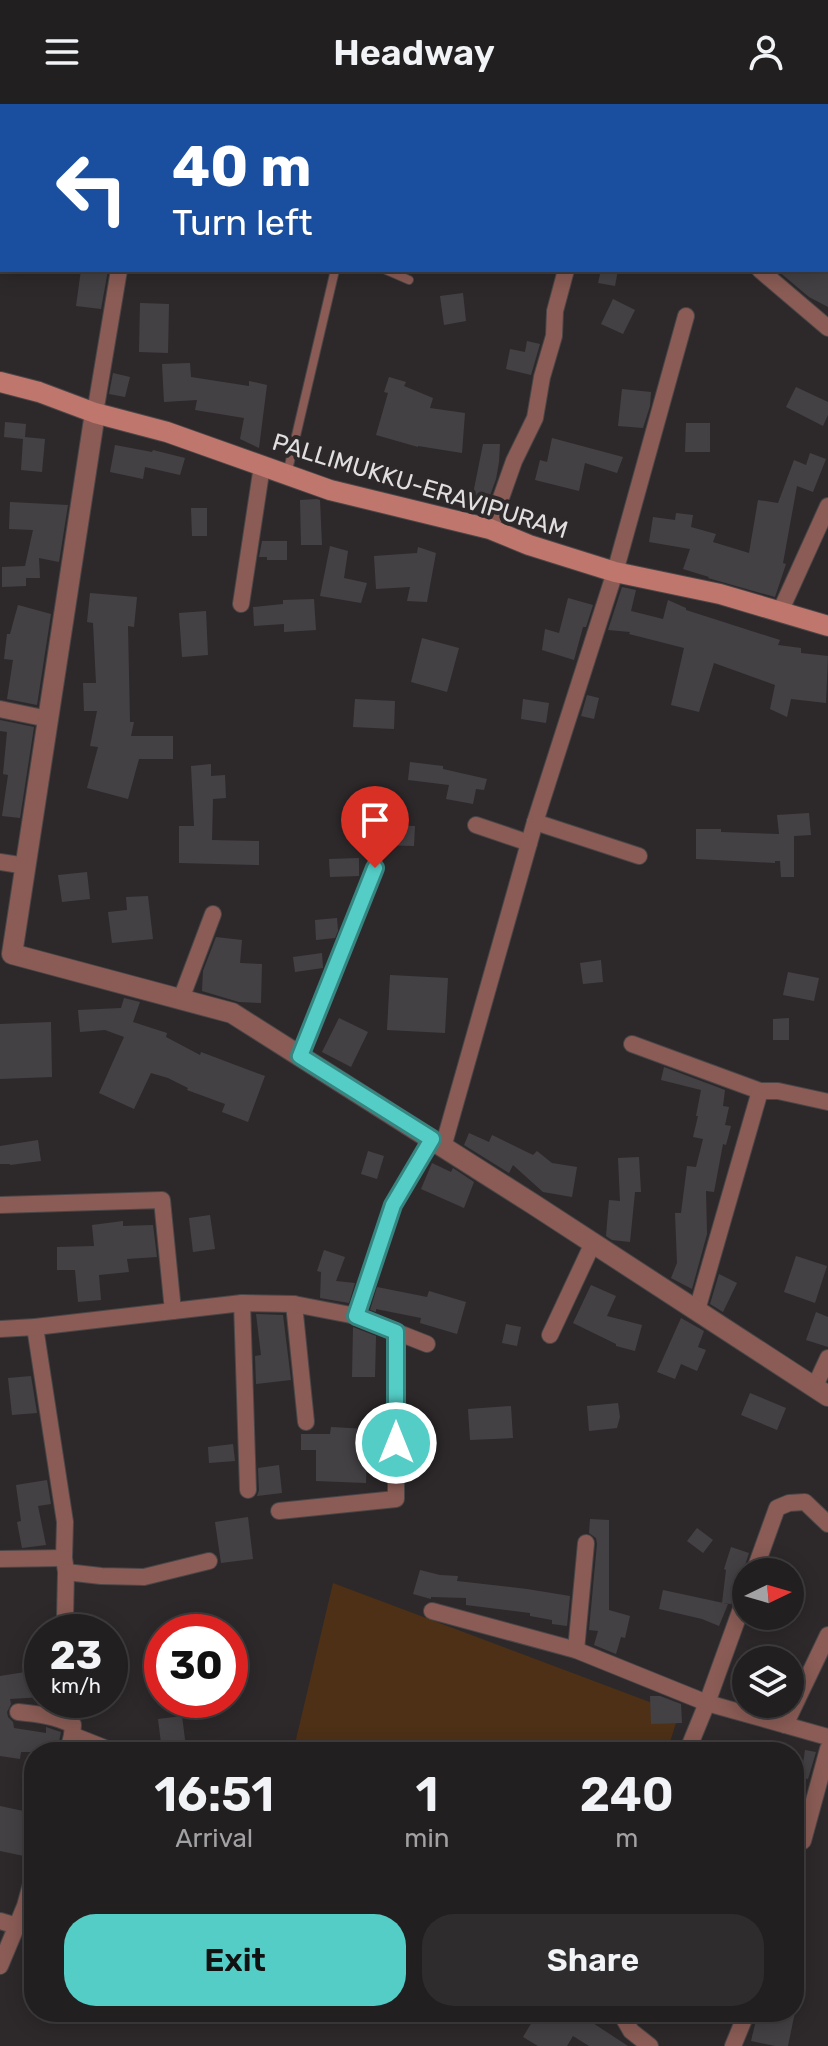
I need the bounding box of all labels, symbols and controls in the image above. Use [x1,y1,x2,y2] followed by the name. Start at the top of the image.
[40,30,84,74] icon: menu
[744,30,788,74] icon: person
[333,31,495,74] text: Headway
[172,134,312,200] text: 40 m
[40,136,144,240] icon: left
[172,201,313,244] text: Turn left
[269,428,571,544] street label: PALLIMUKKU-ERAVIPURAM
[341,786,409,868] pin
[353,798,397,842] icon: arrive
[354,1401,438,1485] position arrow
[732,1558,804,1630] north arrow
[732,1558,804,1718] map controls
[144,1614,248,1718] speed limit sign: 30
[50,1632,102,1679] text: 23
[732,1646,804,1718] button: layers
[51,1674,101,1698] text: km/h
[154,1766,274,1823] text: 16:51
[415,1766,438,1823] text: 1
[580,1766,674,1823] text: 240
[175,1823,253,1854] text: Arrival
[404,1823,450,1854] text: min
[615,1823,638,1854] text: m
[64,1914,406,2006] button: Exit
[422,1914,764,2006] button: Share

